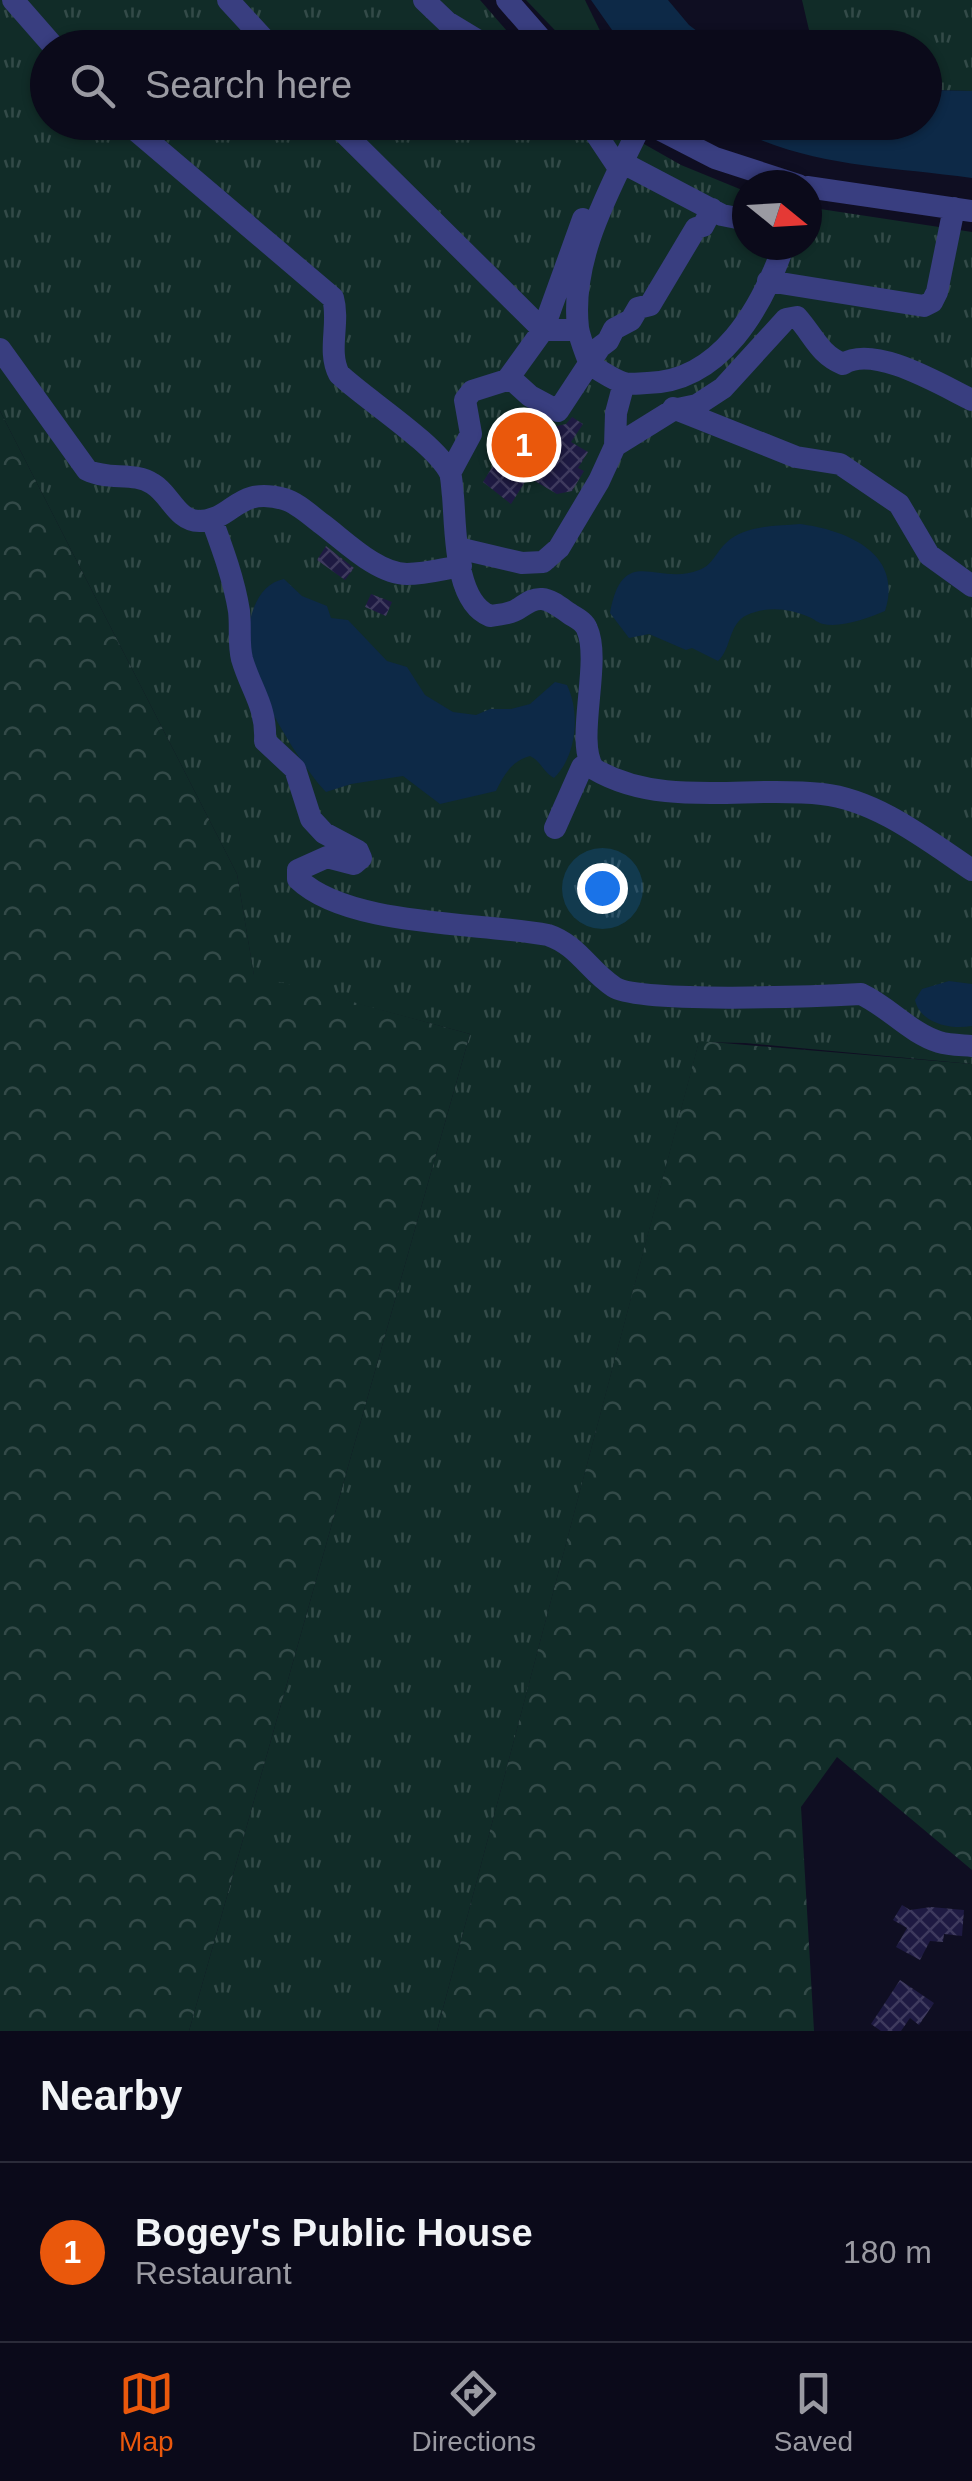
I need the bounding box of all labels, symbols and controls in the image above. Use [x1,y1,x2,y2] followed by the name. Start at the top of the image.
[30,30,942,140] search box
[65,58,120,113] icon: search
[145,64,352,106] text: Search here
[732,170,822,260] north arrow
[492,408,556,482] pin: 1
[577,863,628,914] your location
[40,2072,182,2119] text: Nearby
[135,2212,533,2254] text: Bogey's Public House
[64,2234,81,2270] text: 1
[843,2234,932,2270] text: 180 m
[135,2255,292,2291] text: Restaurant
[119,2366,174,2458] tab: Map
[412,2366,536,2458] tab: Directions
[774,2366,853,2458] tab: Saved

